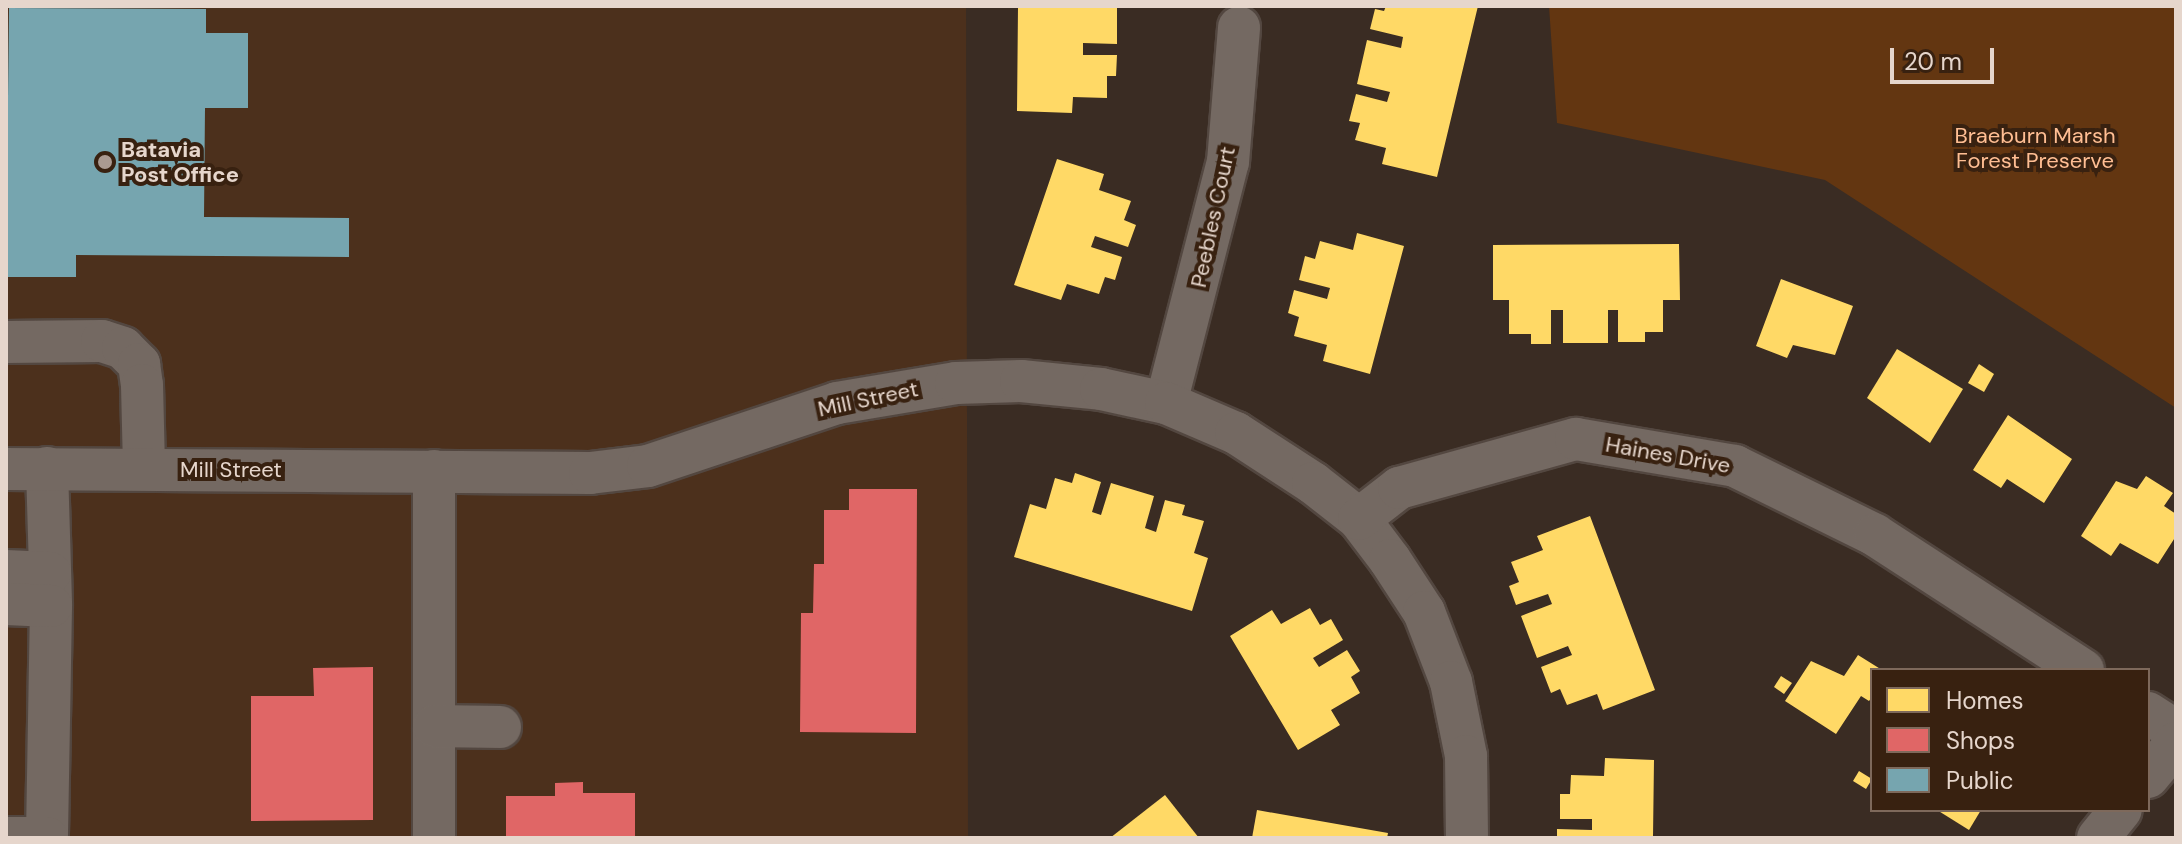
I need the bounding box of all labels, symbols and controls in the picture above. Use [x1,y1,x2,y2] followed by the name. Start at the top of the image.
[1894,32,1998,82] scale bar
[1904,46,1962,77] text: 20 m
[1954,122,2116,174] park label: Braeburn Marsh Forest Preserve
[121,136,239,188] place label: Batavia Post Office
[1185,144,1241,290] street label: Peebles Court
[96,153,114,171] marker: Batavia Post Office
[815,376,921,422] street label: Mill Street
[1603,431,1733,479] street label: Haines Drive
[180,457,282,483] street label: Mill Street
[1870,668,2150,812] legend
[1946,685,2024,716] text: Homes
[1946,725,2015,756] text: Shops
[1946,765,2014,796] text: Public

